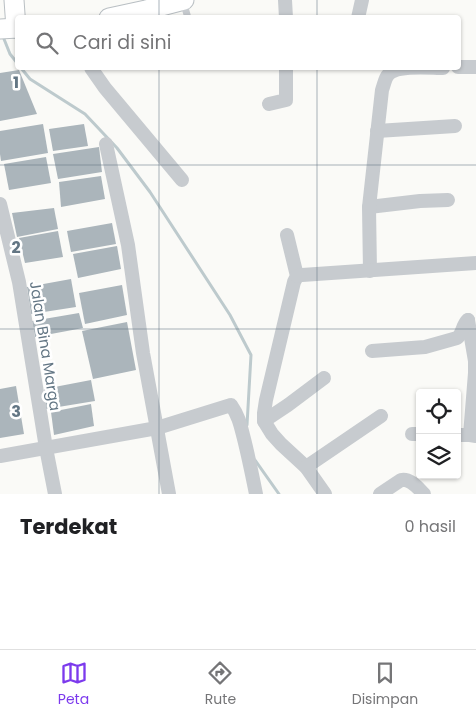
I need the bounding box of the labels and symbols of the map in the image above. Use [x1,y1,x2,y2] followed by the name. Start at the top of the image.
[13,71,19,94] text: 1
[11,236,21,259] text: 2
[25,280,66,412] street label: Jalan Bina Marga
[11,400,21,423] text: 3

